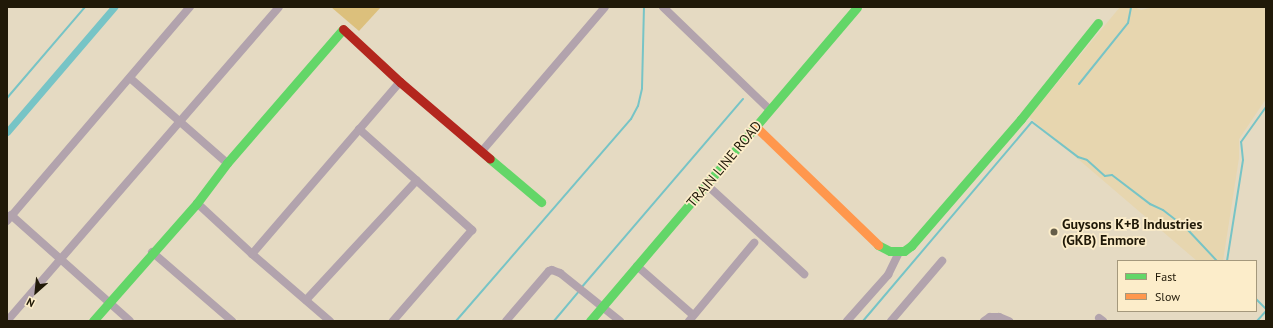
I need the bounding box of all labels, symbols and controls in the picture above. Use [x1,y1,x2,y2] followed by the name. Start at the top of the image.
[683,117,765,211] street label: TRAIN LINE ROAD
[1062,216,1202,248] place label: Guysons K+B Industries (GKB) Enmore
[1049,227,1059,237] marker: Guysons K+B Industries (GKB) Enmore
[1117,260,1257,312] legend
[1155,269,1176,284] text: Fast
[16,272,56,312] north arrow
[1155,289,1180,304] text: Slow
[24,295,37,311] text: N

